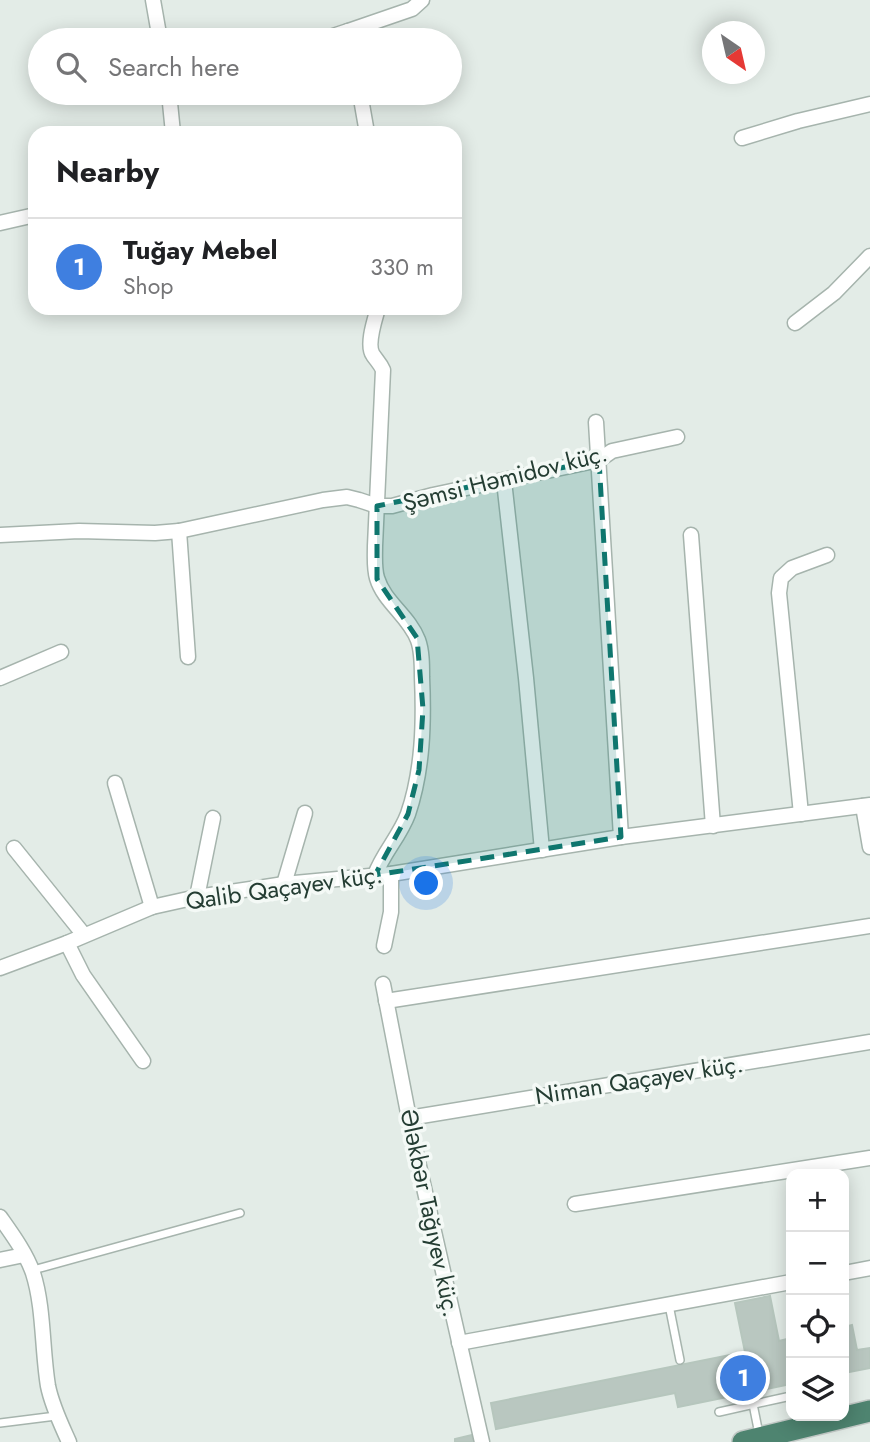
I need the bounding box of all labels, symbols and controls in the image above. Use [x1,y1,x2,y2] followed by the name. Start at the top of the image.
[702,21,765,84] north arrow
[28,28,462,105] search box
[52,48,90,86] icon: search
[108,48,240,86] text: Search here
[56,150,159,193] text: Nearby
[123,231,278,269] text: Tuğay Mebel
[73,250,85,284] text: 1
[370,250,434,284] text: 330 m
[123,269,173,303] text: Shop
[399,435,611,520] street label: Şəmsi Həmidov küç.
[183,856,385,919] street label: Qalib Qaçayev küç.
[409,866,443,900] your location
[532,1046,745,1113] street label: Niman Qaçayev küç.
[391,1106,470,1320] street label: Ələkbər Tağıyev küç.
[786,1169,849,1421] map controls
[786,1169,849,1232] button: +
[786,1232,849,1295] button: −
[786,1295,849,1358] button: locate
[720,1352,766,1404] pin: 1
[786,1358,849,1421] button: layers

